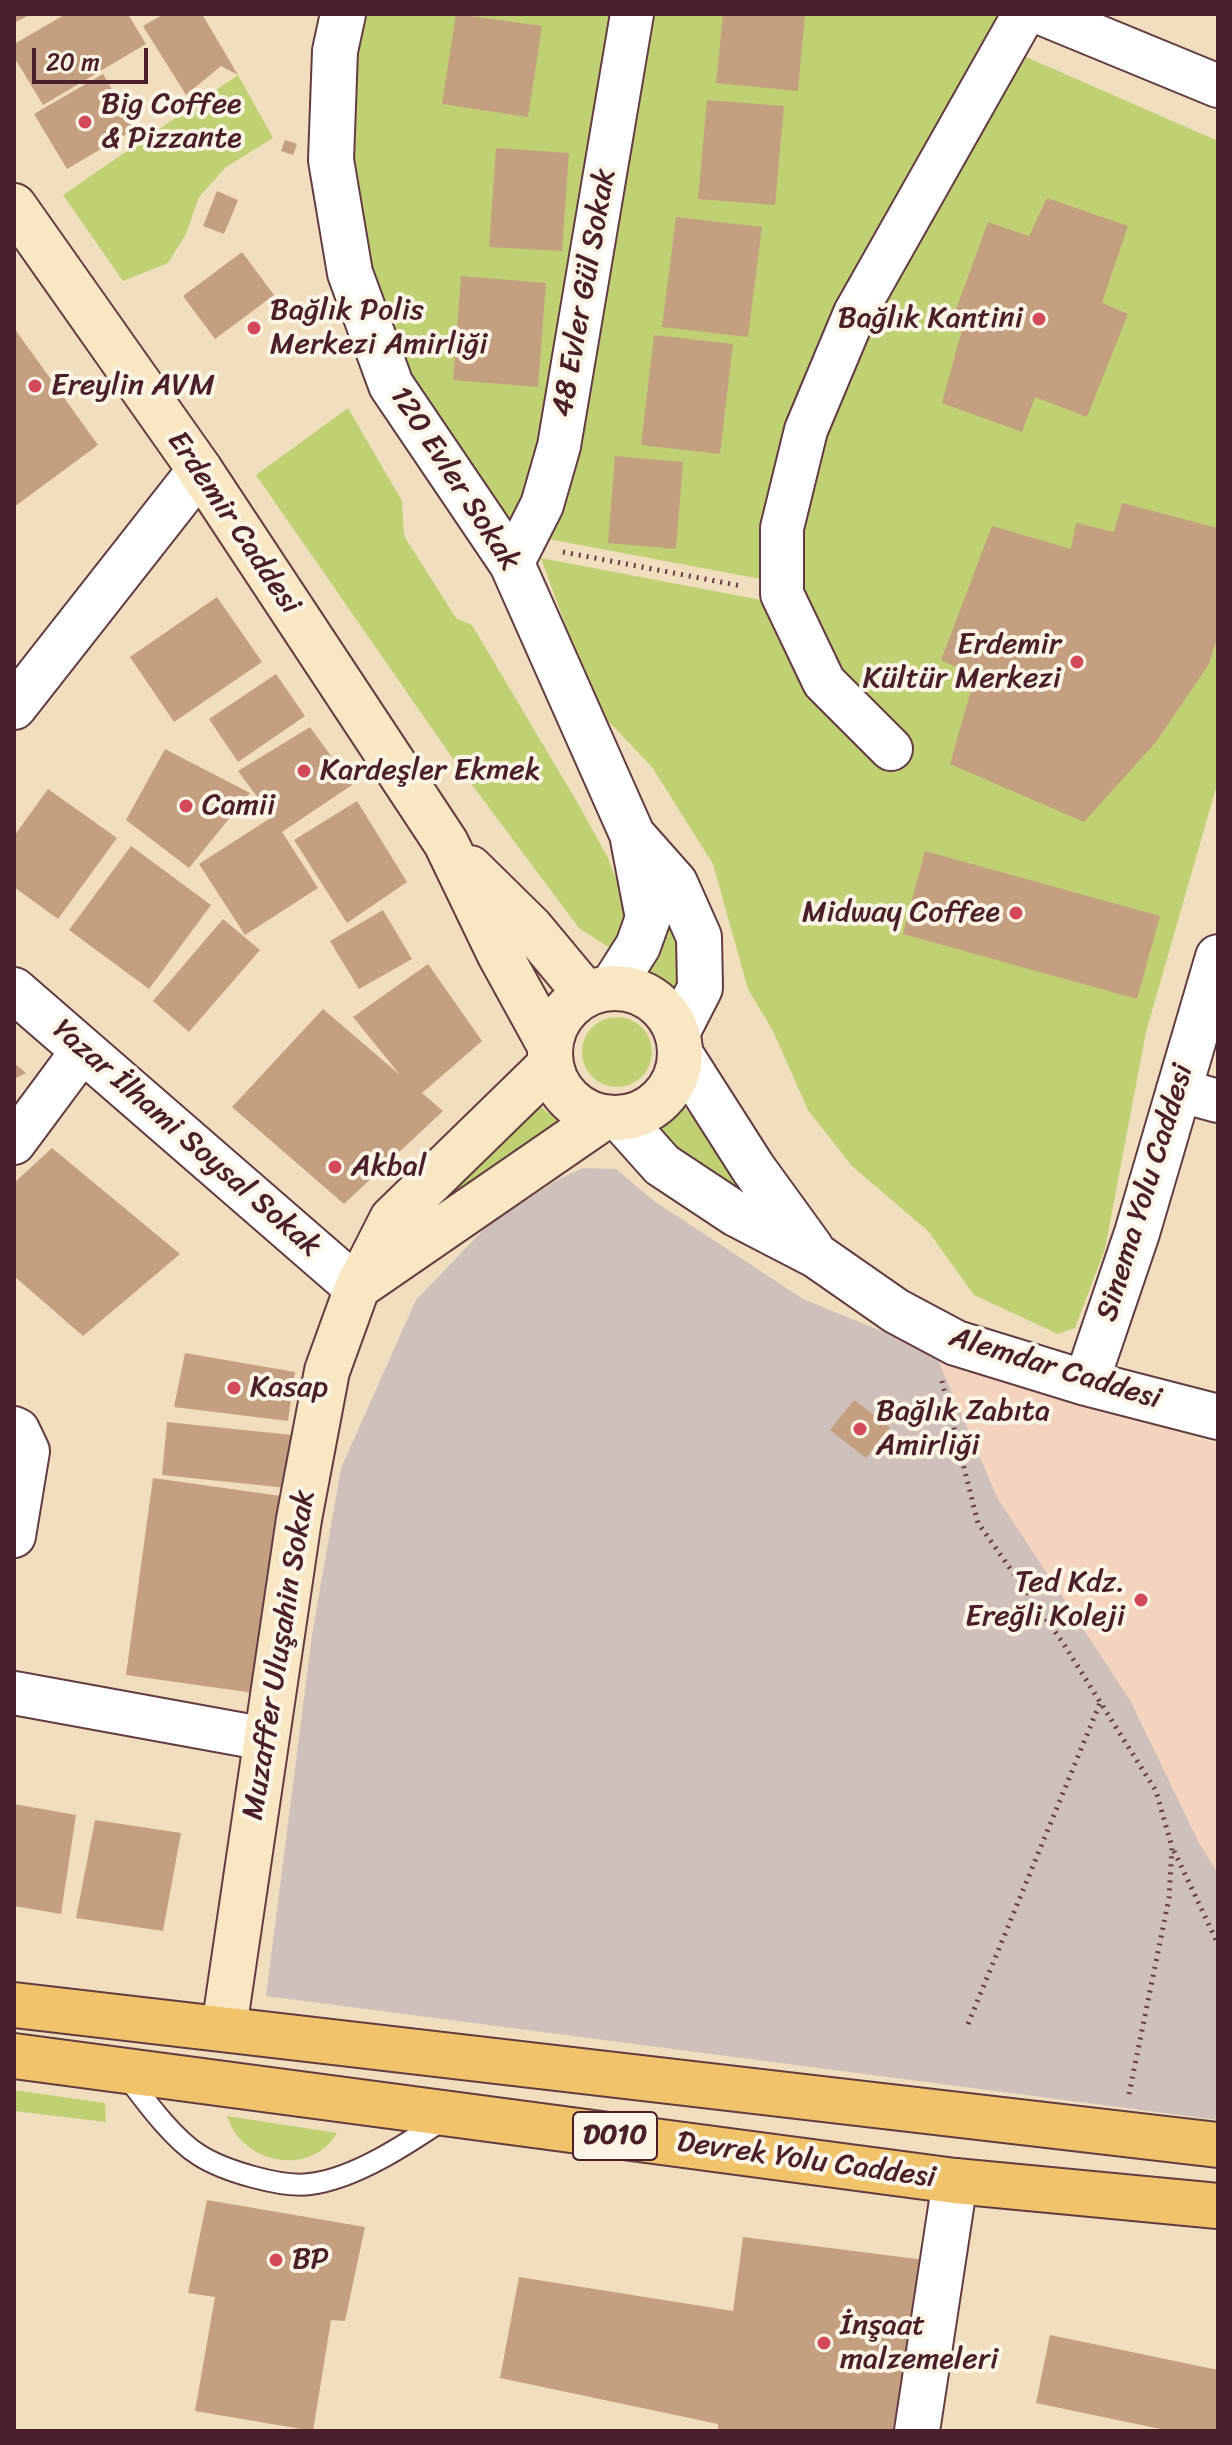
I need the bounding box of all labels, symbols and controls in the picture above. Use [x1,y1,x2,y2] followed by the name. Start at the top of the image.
[36,32,152,82] scale bar
[46,41,100,83] text: 20 m
[101,87,242,158] place label: Big Coffee & Pizzante
[76,113,94,131] marker: Big Coffee & Pizzante
[545,166,625,420] street label: 48 Evler Gül Sokak
[270,293,487,364] place label: Bağlık Polis Merkezi Amirliği
[838,301,1023,337] place label: Bağlık Kantini
[1030,310,1048,328] marker: Bağlık Kantini
[245,319,263,337] marker: Bağlık Polis Merkezi Amirliği
[51,368,215,404] place label: Ereylin AVM
[26,377,44,395] marker: Ereylin AVM
[381,380,527,578] street label: 120 Evler Sokak
[159,425,307,621] street label: Erdemir Caddesi
[863,627,1061,698] place label: Erdemir Kültür Merkezi
[1068,653,1086,671] marker: Erdemir Kültür Merkezi
[320,753,541,789] place label: Kardeşler Ekmek
[295,762,313,780] marker: Kardeşler Ekmek
[202,788,275,824] place label: Camii
[177,797,195,815] marker: Camii
[802,895,1000,931] place label: Midway Coffee
[1007,904,1025,922] marker: Midway Coffee
[44,1013,328,1265] street label: Yazar İlhami Soysal Sokak
[1090,1060,1202,1326] street label: Sinema Yolu Caddesi
[351,1149,426,1185] place label: Akbal
[326,1158,344,1176] marker: Akbal
[945,1320,1165,1418] street label: Alemdar Caddesi
[250,1370,328,1406] place label: Kasap
[225,1379,243,1397] marker: Kasap
[876,1394,1050,1464] place label: Bağlık Zabıta Amirliği
[851,1420,869,1438] marker: Bağlık Zabıta Amirliği
[236,1488,324,1822] street label: Muzaffer Uluşahin Sokak
[965,1565,1125,1636] place label: Ted Kdz. Ereğli Koleji
[1132,1591,1150,1609] marker: Ted Kdz. Ereğli Koleji
[573,2112,657,2160] road number: D010
[674,2125,938,2197] street label: Devrek Yolu Caddesi
[292,2242,329,2278] place label: BP
[267,2251,285,2269] marker: BP
[840,2308,998,2378] place label: İnşaat malzemeleri
[815,2334,833,2352] marker: İnşaat malzemeleri

